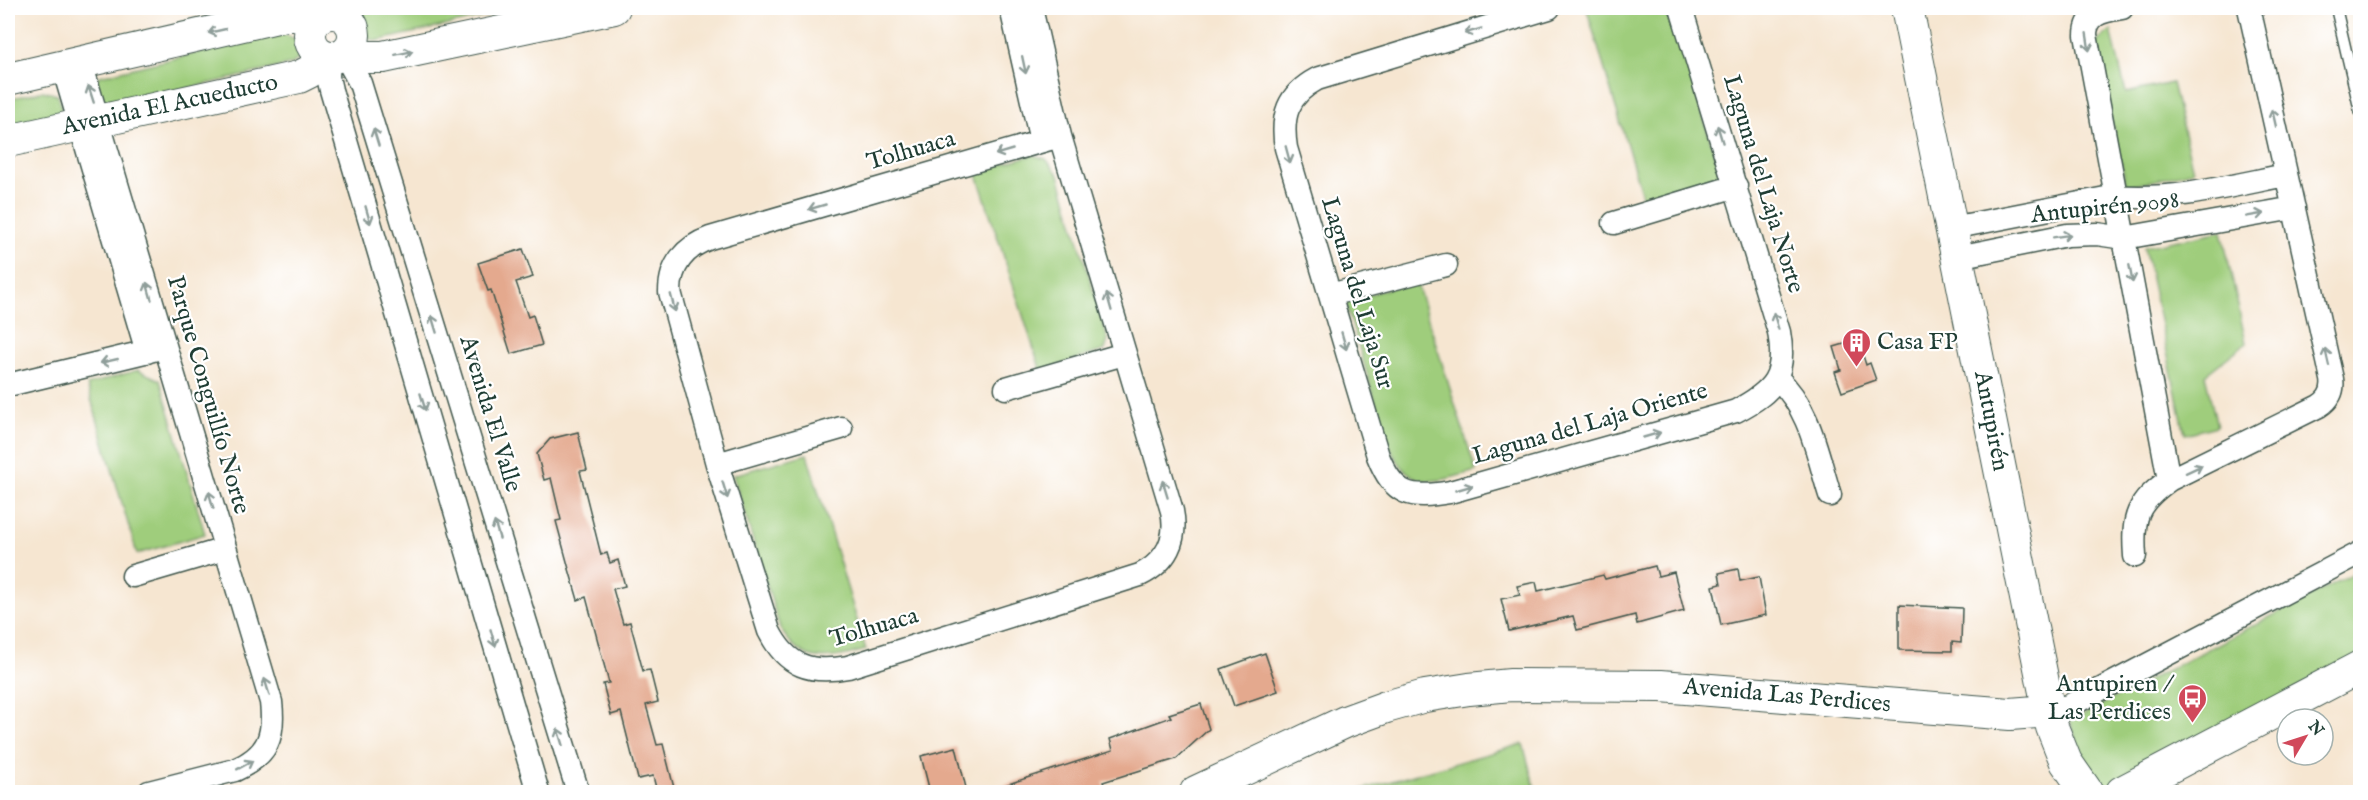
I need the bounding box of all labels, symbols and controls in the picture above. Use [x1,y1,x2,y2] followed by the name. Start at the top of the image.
[208,26,228,37] one-way arrow
[1464,26,1483,37] one-way arrow
[2083,32,2094,52] one-way arrow
[394,46,413,58] one-way arrow
[1019,54,1030,74] one-way arrow
[58,67,281,143] street label: Avenida El Acueducto
[1715,71,1811,297] street label: Laguna del Laja Norte
[85,85,96,104] one-way arrow
[2267,109,2279,128] one-way arrow
[863,123,960,178] street label: Tolhuaca
[1714,125,1725,144] one-way arrow
[370,128,381,147] one-way arrow
[1283,145,1294,164] one-way arrow
[995,147,1014,158] one-way arrow
[2028,185,2181,231] street label: Antupirén 9098
[1313,193,1401,393] street label: Laguna del Laja Sur
[808,202,827,213] one-way arrow
[363,205,374,224] one-way arrow
[2244,209,2264,220] one-way arrow
[2052,231,2072,242] one-way arrow
[2126,264,2137,284] one-way arrow
[159,272,257,518] street label: Parque Conguillío Norte
[143,281,154,300] one-way arrow
[668,293,680,312] one-way arrow
[1103,293,1114,312] one-way arrow
[1770,312,1781,331] one-way arrow
[428,314,439,333] one-way arrow
[1840,326,1872,368] building icon: Casa FP
[1877,327,1958,358] place label: Casa FP
[451,331,528,496] street label: Avenida El Valle
[1339,331,1350,350] one-way arrow
[2321,347,2333,366] one-way arrow
[100,355,119,367] one-way arrow
[1966,367,2016,474] street label: Antupirén
[1469,376,1711,472] street label: Laguna del Laja Oriente
[418,392,429,411] one-way arrow
[1642,429,1661,440] one-way arrow
[2185,462,2203,474] one-way arrow
[720,480,731,499] one-way arrow
[1159,480,1170,499] one-way arrow
[1454,482,1473,493] one-way arrow
[205,491,216,510] one-way arrow
[491,521,502,540] one-way arrow
[826,600,923,655] street label: Tolhuaca
[488,628,499,647] one-way arrow
[2048,669,2175,728] place label: Antupiren / Las Perdices
[1681,671,1892,721] street label: Avenida Las Perdices
[261,678,272,697] one-way arrow
[2176,682,2208,724] bus stop icon: Antupiren / Las Perdices
[2275,707,2335,767] north arrow
[2302,716,2327,741] text: N
[554,728,565,747] one-way arrow
[236,759,253,771] one-way arrow

